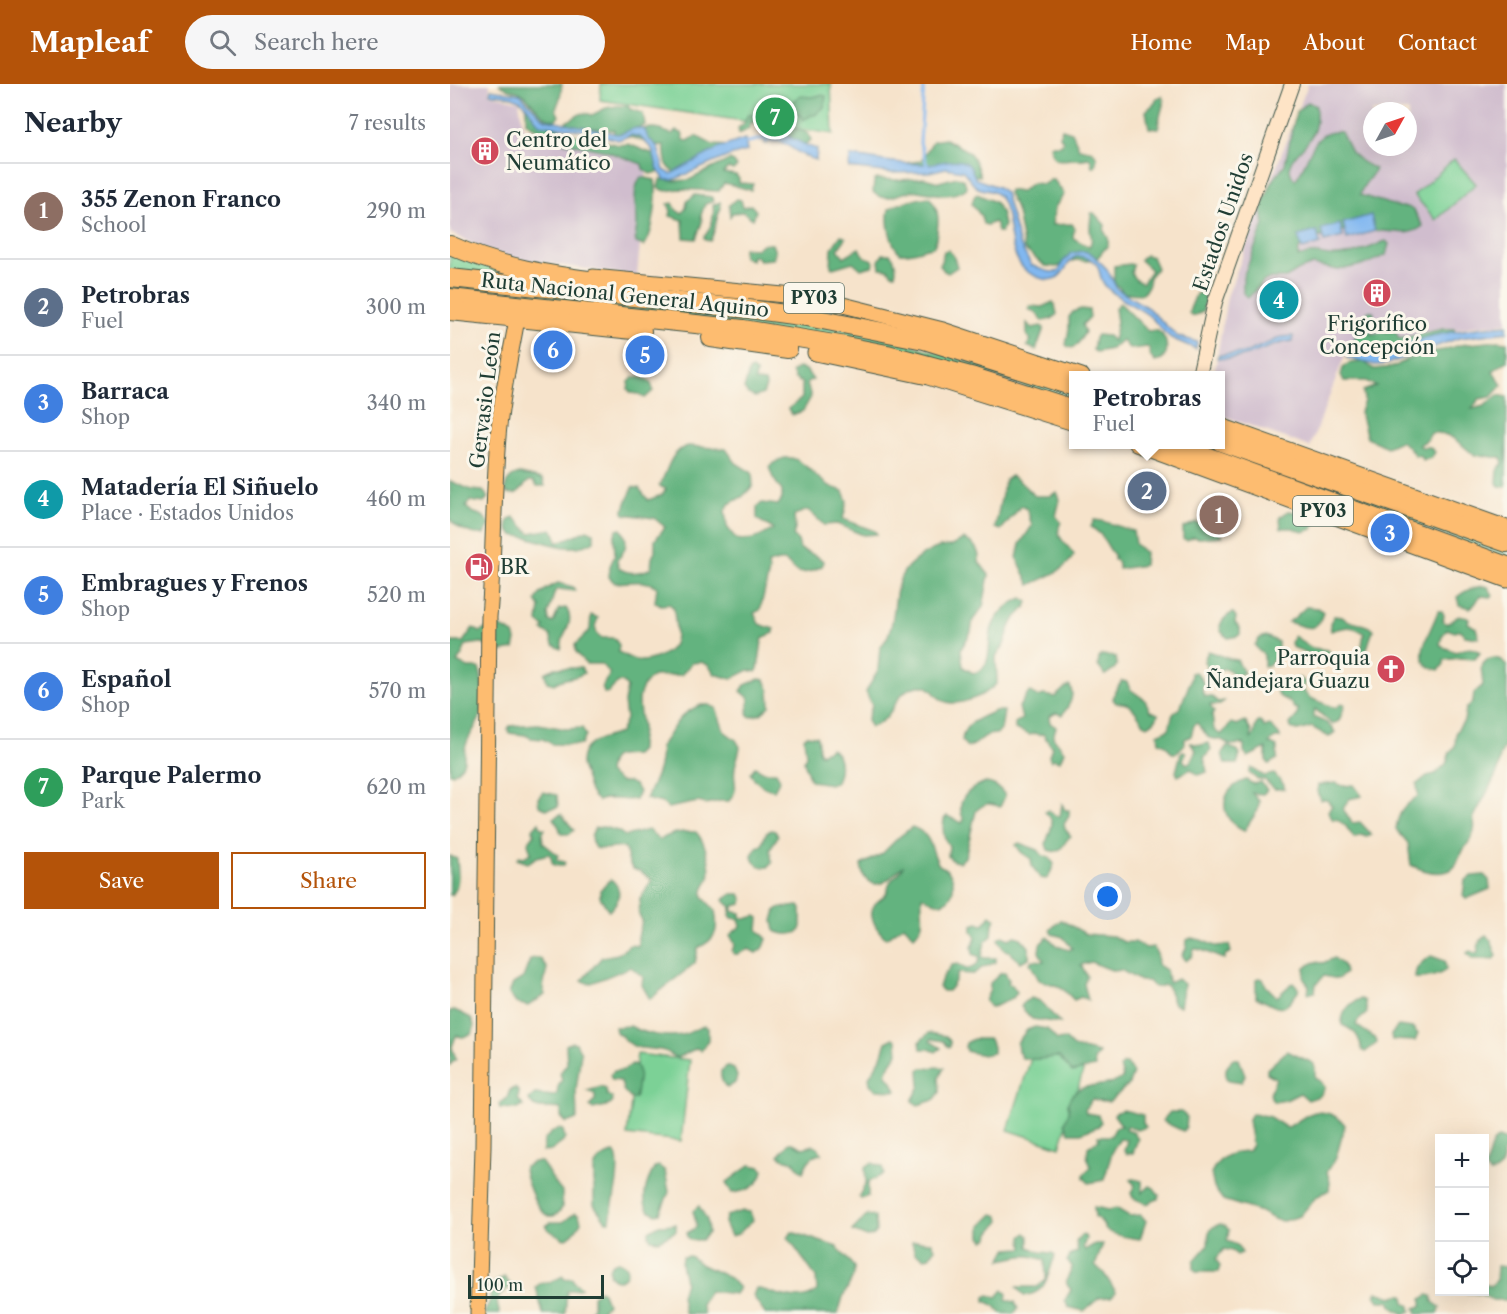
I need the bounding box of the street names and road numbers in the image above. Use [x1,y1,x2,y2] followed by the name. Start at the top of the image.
[1188,149,1258,295] street label: Estados Unidos
[480,268,770,322] street label: Ruta Nacional General Aquino
[784,283,844,313] road number: PY03
[465,330,505,470] street label: Gervasio León
[1293,496,1353,526] road number: PY03

